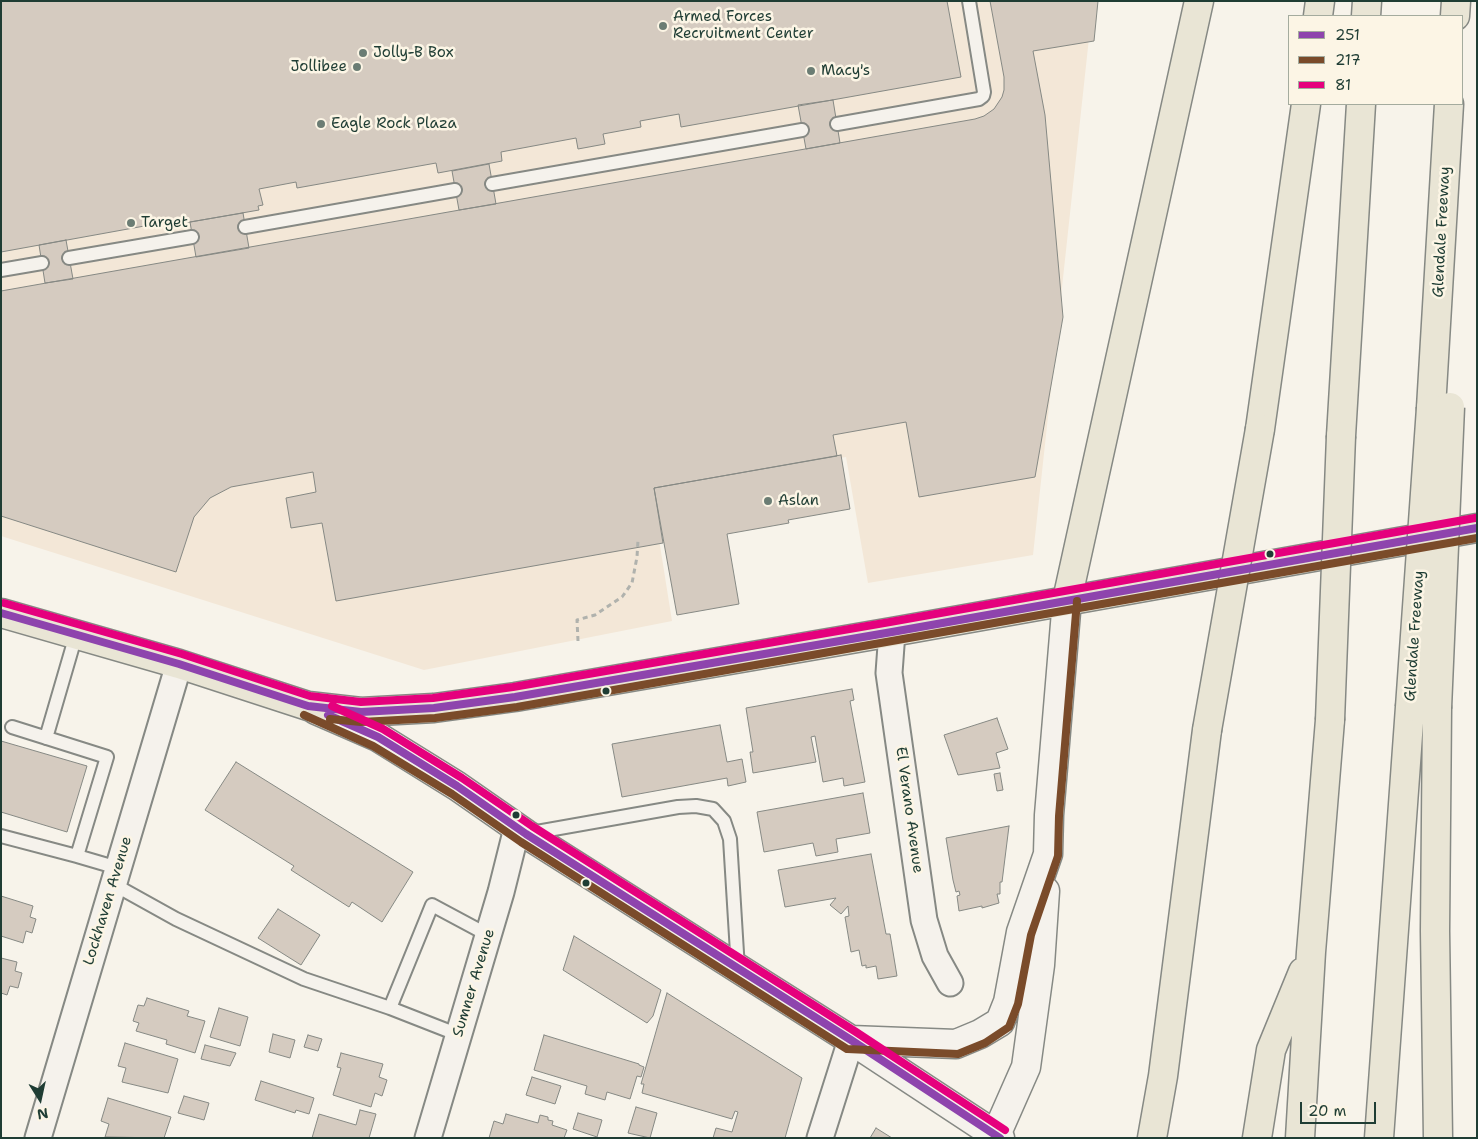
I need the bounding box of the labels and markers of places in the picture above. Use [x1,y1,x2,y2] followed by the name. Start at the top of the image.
[673,8,814,43] place label: Armed Forces Recruitment Center
[657,20,669,32] marker: Armed Forces Recruitment Center
[373,44,454,62] place label: Jolly-B Box
[357,47,369,59] marker: Jolly-B Box
[290,58,347,76] place label: Jollibee
[351,61,363,73] marker: Jollibee
[821,62,870,80] place label: Macy's
[805,65,817,77] marker: Macy's
[331,115,457,133] place label: Eagle Rock Plaza
[315,118,327,130] marker: Eagle Rock Plaza
[141,214,188,232] place label: Target
[125,217,137,229] marker: Target
[778,492,819,510] place label: Aslan
[762,495,774,507] marker: Aslan
[1265,549,1275,559] unlabelled marker
[601,686,611,696] unlabelled marker
[511,810,521,820] unlabelled marker
[581,878,591,888] unlabelled marker

